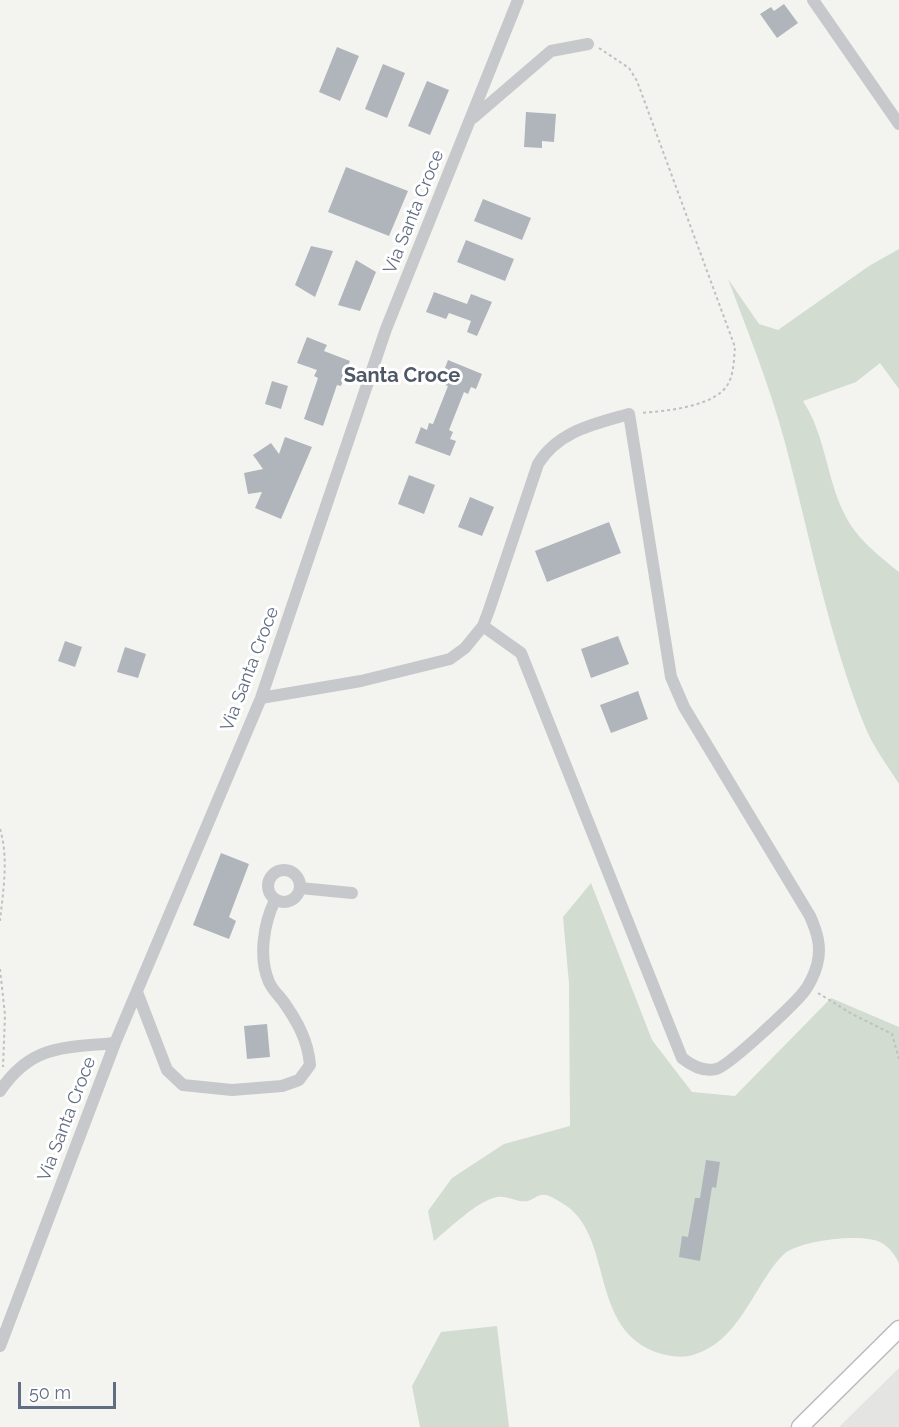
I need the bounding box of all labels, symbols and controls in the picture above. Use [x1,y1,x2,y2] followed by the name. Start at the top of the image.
[379,147,449,277] street label: Via Santa Croce
[344,364,460,388] district label: Santa Croce
[216,604,284,734] street label: Via Santa Croce
[33,1054,101,1184] street label: Via Santa Croce
[21,1370,118,1408] scale bar
[29,1382,71,1403] text: 50 m

